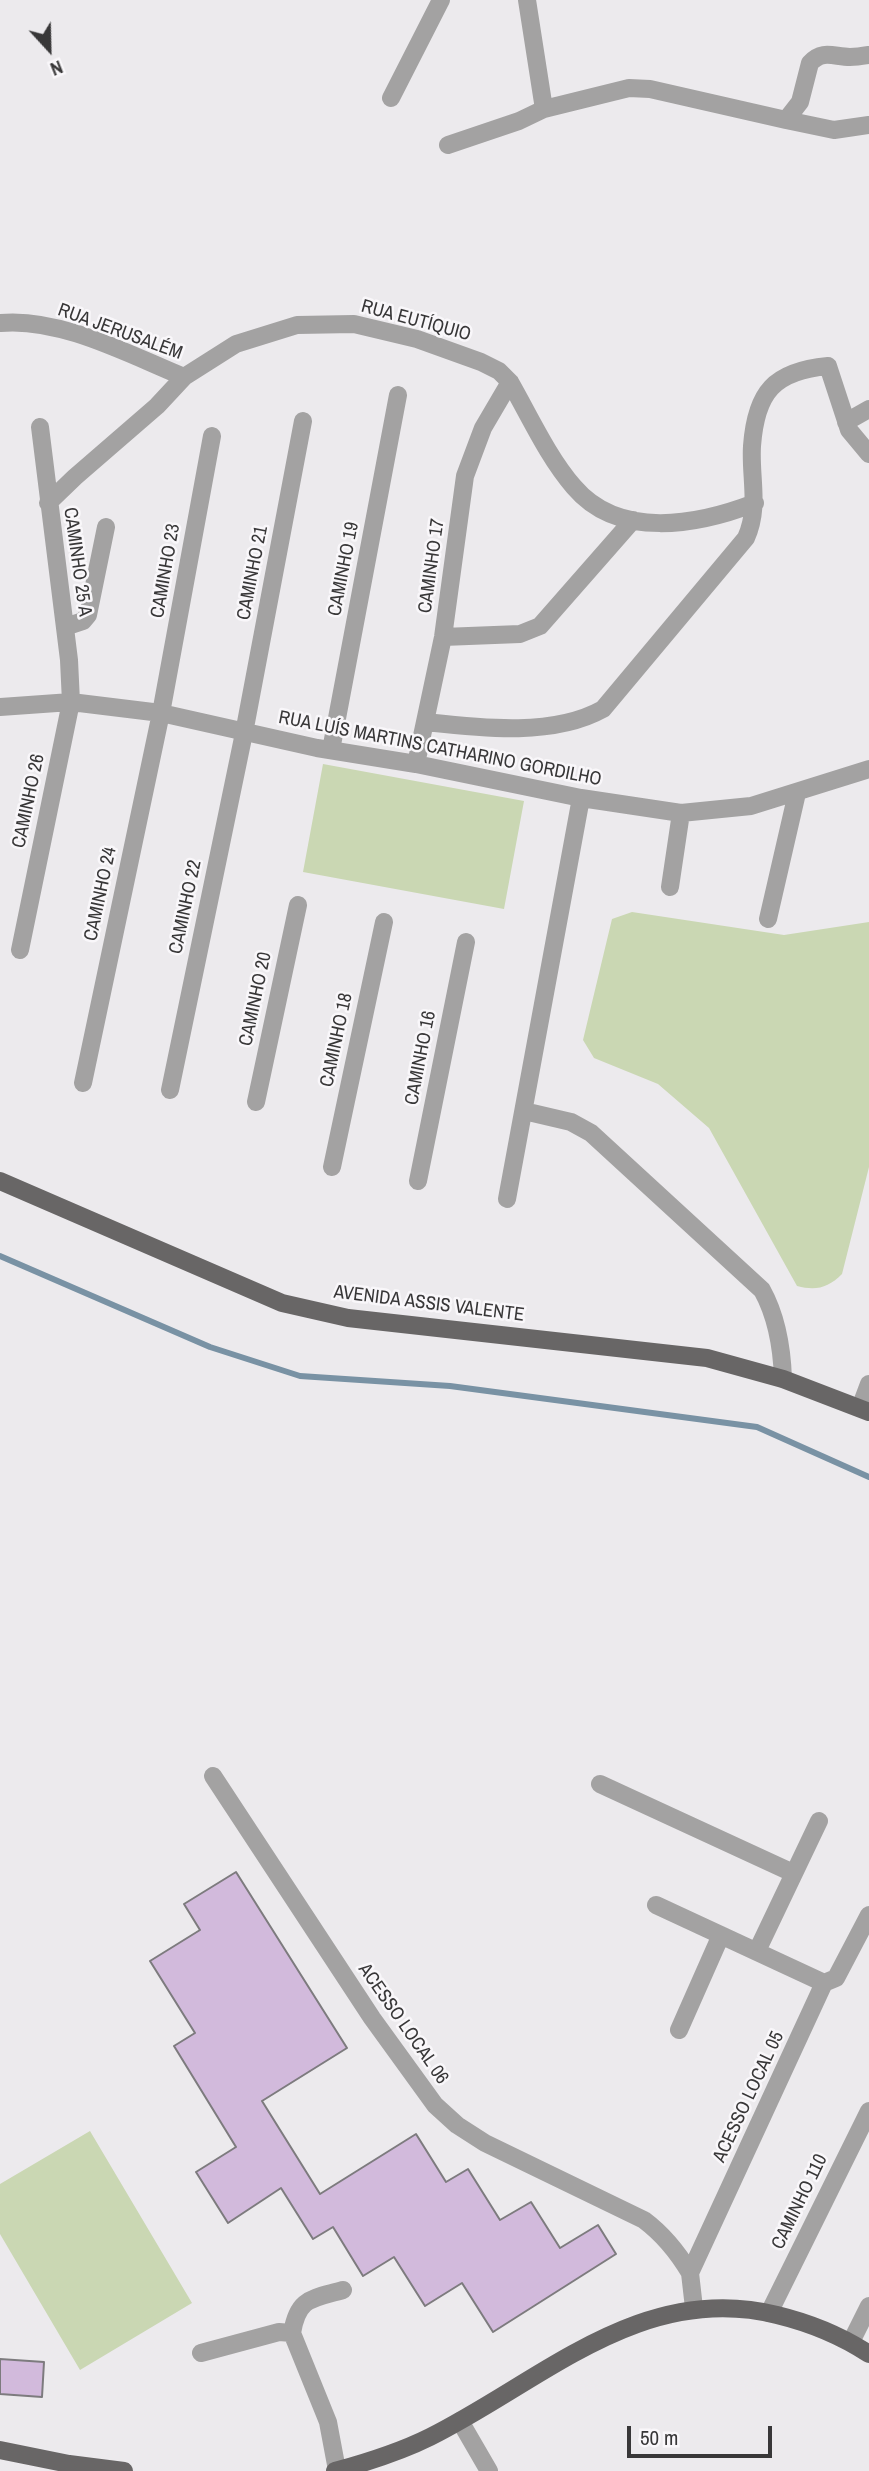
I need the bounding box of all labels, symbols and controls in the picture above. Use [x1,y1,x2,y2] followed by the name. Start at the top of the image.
[14,14,84,84] north arrow
[47,54,67,83] text: N
[359,295,473,347] street label: RUA EUTÍQUIO
[55,299,185,365] street label: RUA JERUSALÉM
[58,506,96,618] street label: CAMINHO 25 A
[414,517,450,615] street label: CAMINHO 17
[324,520,364,618] street label: CAMINHO 19
[147,522,185,620] street label: CAMINHO 23
[233,524,273,622] street label: CAMINHO 21
[277,706,603,792] street label: RUA LUÍS MARTINS CATHARINO GORDILHO
[8,752,50,850] street label: CAMINHO 26
[80,845,122,943] street label: CAMINHO 24
[165,858,207,956] street label: CAMINHO 22
[235,950,277,1048] street label: CAMINHO 20
[316,991,358,1089] street label: CAMINHO 18
[401,1009,441,1107] street label: CAMINHO 16
[332,1281,526,1327] street label: AVENIDA ASSIS VALENTE
[353,1959,453,2089] street label: ACESSO LOCAL 06
[709,2028,789,2166] street label: ACESSO LOCAL 05
[767,2151,833,2253] street label: CAMINHO 110
[631,2412,776,2456] scale bar
[640,2423,678,2452] text: 50 m

